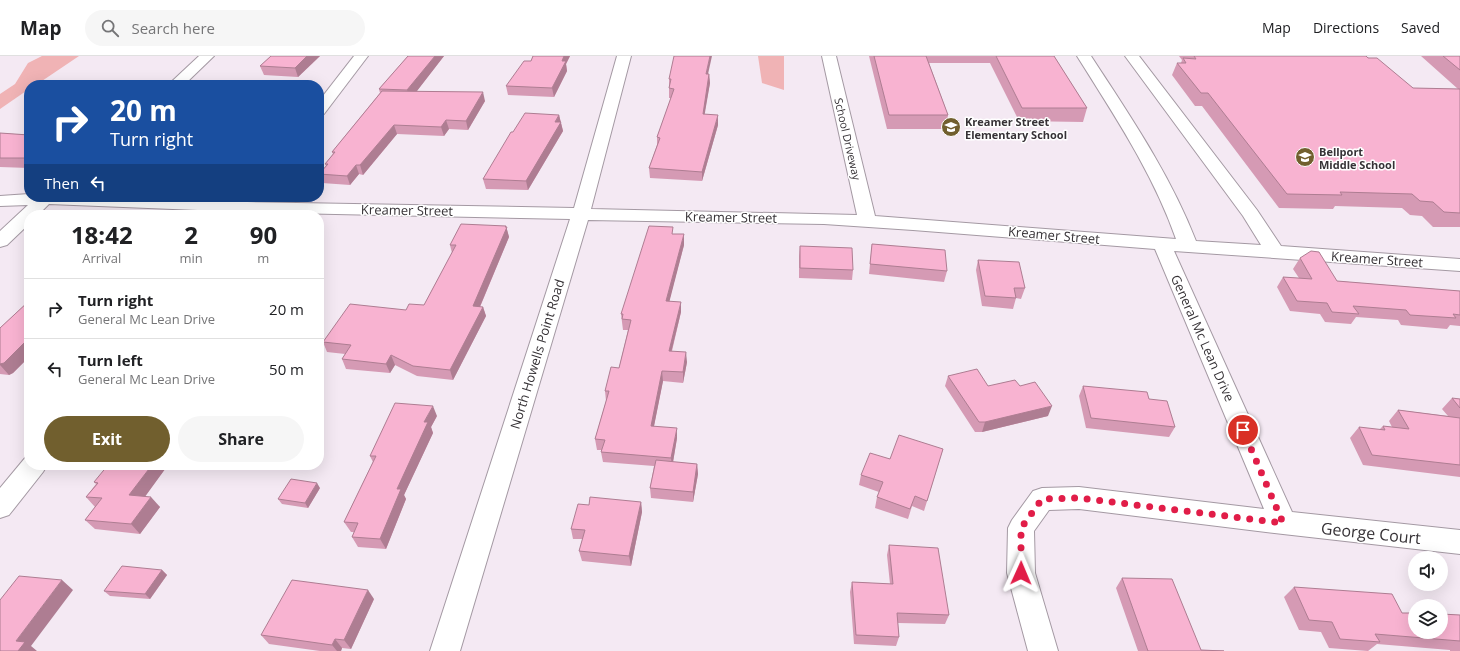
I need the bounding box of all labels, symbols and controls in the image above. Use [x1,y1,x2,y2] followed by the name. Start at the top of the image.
[85,10,365,46] search box
[20,15,61,41] text: Map
[99,17,121,39] icon: search
[131,18,215,38] text: Search here
[1262,18,1291,37] text: Map
[1313,18,1379,37] text: Directions
[1401,18,1440,37] text: Saved
[110,91,177,129] text: 20 m
[44,96,96,148] icon: right
[831,96,865,182] street label: School Driveway
[965,114,1067,142] place label: Kreamer Street Elementary School
[940,116,962,138] school or university icon: Kreamer Street Elementary School
[110,127,193,151] text: Turn right
[1319,144,1395,172] place label: Bellport Middle School
[1294,146,1316,168] school or university icon: Bellport Middle School
[87,172,109,194] icon: left
[44,173,79,193] text: Then
[361,200,454,220] street label: Kreamer Street
[685,207,778,227] street label: Kreamer Street
[71,218,133,251] text: 18:42
[184,218,198,251] text: 2
[250,218,277,251] text: 90
[1007,222,1101,248] street label: Kreamer Street
[1330,247,1424,271] street label: Kreamer Street
[82,249,121,267] text: Arrival
[179,249,203,267] text: min
[257,249,269,267] text: m
[1167,272,1239,404] street label: General Mc Lean Drive
[506,277,568,431] street label: North Howells Point Road
[78,290,153,310] text: Turn right
[44,298,66,320] icon: right
[269,299,304,319] text: 20 m
[78,310,215,328] text: General Mc Lean Drive
[78,350,143,370] text: Turn left
[44,358,66,380] icon: left
[269,359,304,379] text: 50 m
[78,370,215,388] text: General Mc Lean Drive
[1226,413,1260,447] pin
[44,416,170,462] button: Exit
[178,416,304,462] button: Share
[1232,419,1254,441] icon: arrive
[1320,517,1422,549] street label: George Court
[1408,551,1448,639] map controls
[1408,551,1448,591] button: sound
[1000,552,1042,594] position arrow
[1408,599,1448,639] button: layers

